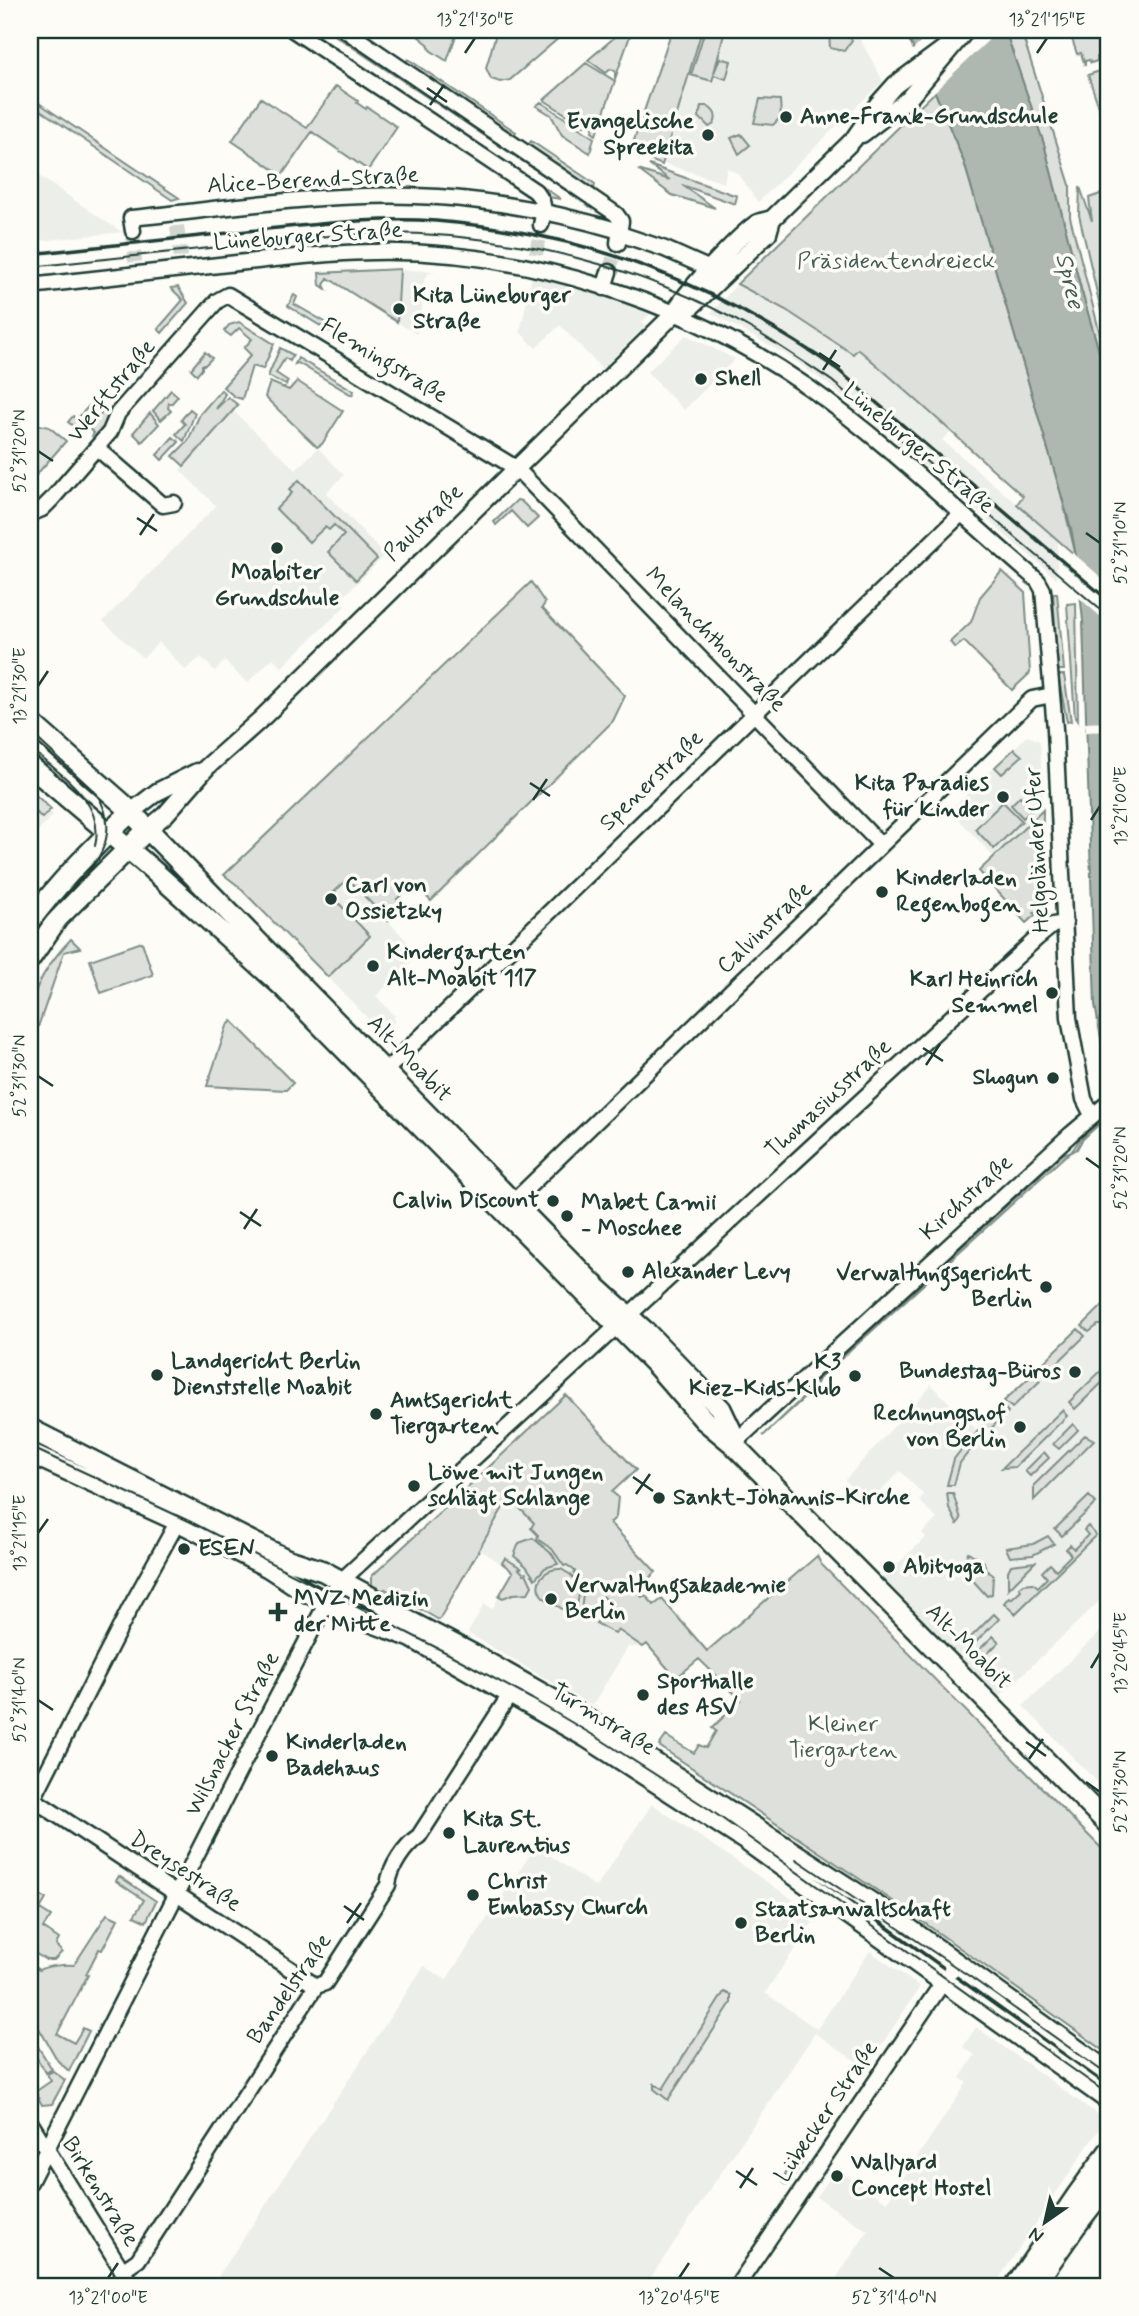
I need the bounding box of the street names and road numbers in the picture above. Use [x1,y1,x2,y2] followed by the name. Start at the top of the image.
[206,160,420,202] street label: Alice-Berend-Straße
[213,215,403,259] street label: Lüneburger Straße
[314,311,453,412] street label: Flemingstraße
[61,333,163,449] street label: Werftstraße
[836,377,1000,521] street label: Lüneburger Straße
[378,478,470,568] street label: Paulstraße
[638,561,792,719] street label: Melanchthonstraße
[594,724,710,838] street label: Spenerstraße
[1019,766,1059,934] street label: Helgoländer Ufer
[711,875,819,981] street label: Calvinstraße
[360,1009,458,1109] street label: Alt-Moabit
[759,1033,899,1165] street label: Thomasiusstraße
[914,1148,1020,1248] street label: Kirchstraße
[918,1597,1018,1697] street label: Alt-Moabit
[179,1647,287,1821] street label: Wilsnacker Straße
[545,1677,661,1763] street label: Turmstraße
[123,1825,247,1919] street label: Dreysestraße
[241,1928,339,2050] street label: Bandelstraße
[768,2035,886,2189] street label: Lübecker Straße
[54,2131,146,2253] street label: Birkenstraße

